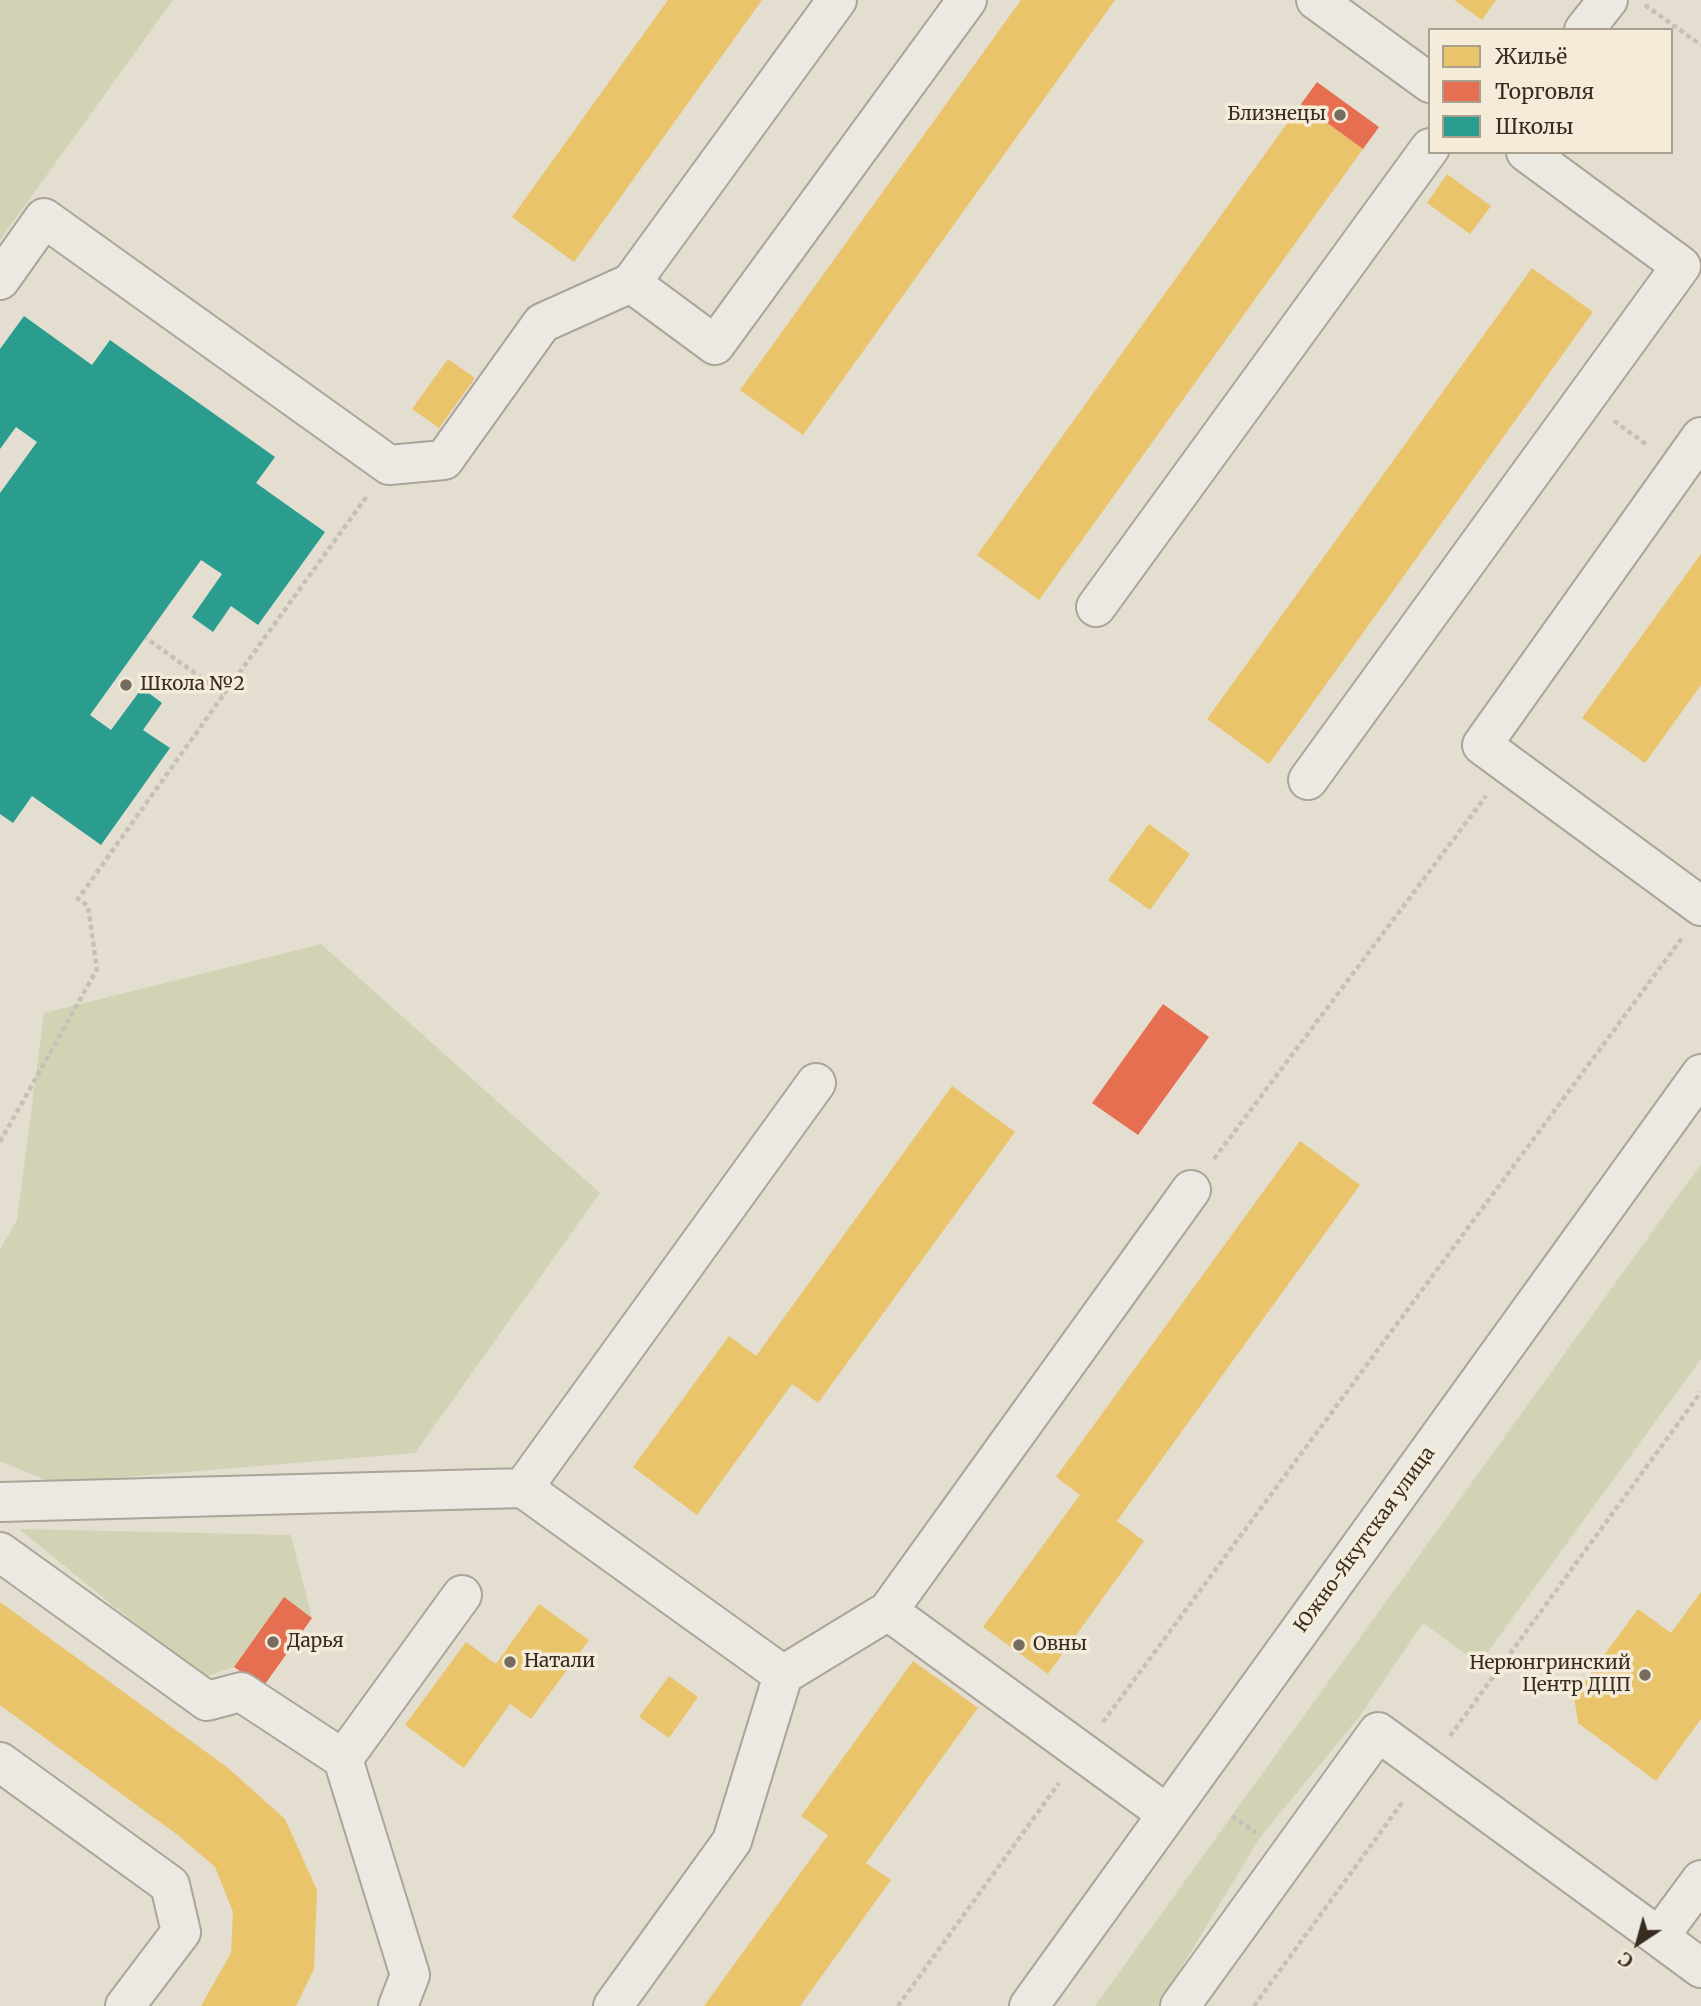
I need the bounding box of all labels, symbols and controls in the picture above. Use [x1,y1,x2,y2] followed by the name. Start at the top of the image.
[1428,28,1673,154] legend
[1495,43,1567,70] text: Жильё
[1495,78,1594,105] text: Торговля
[1227,104,1326,126] place label: Близнецы
[1332,107,1348,123] marker: Близнецы
[1495,113,1573,140] text: Школы
[140,674,245,696] place label: Школа №2
[118,677,134,693] marker: Школа №2
[1290,1443,1440,1637] street label: Южно-Якутская улица
[287,1631,344,1653] place label: Дарья
[265,1634,281,1650] marker: Дарья
[1033,1634,1087,1656] place label: Овны
[1011,1637,1027,1653] marker: Овны
[524,1651,595,1673] place label: Натали
[1469,1653,1631,1697] place label: Нерюнгринский Центр ДЦП
[502,1654,518,1670] marker: Натали
[1637,1667,1653,1683] marker: Нерюнгринский Центр ДЦП
[1603,1908,1673,1978] north arrow
[1614,1947,1638,1973] text: С

